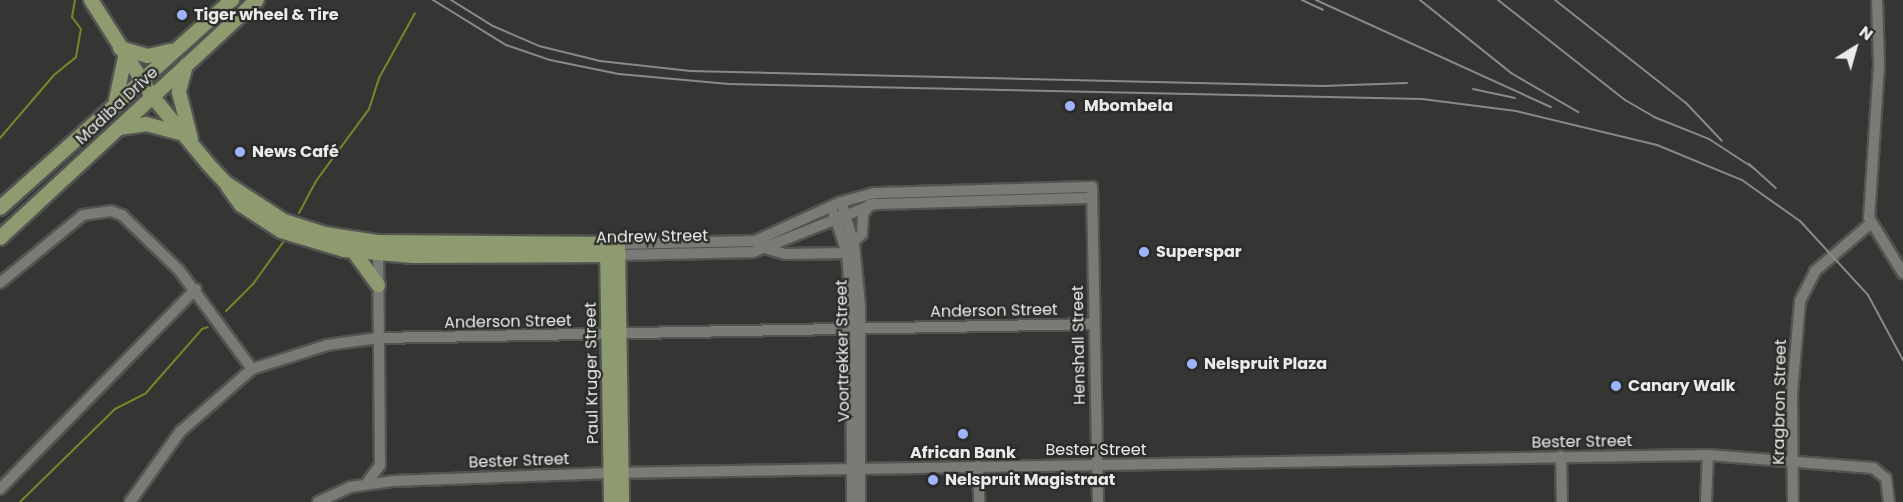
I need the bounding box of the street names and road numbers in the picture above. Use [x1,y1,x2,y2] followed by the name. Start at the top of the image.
[72,63,162,149] street label: Madiba Drive
[596,226,708,248] street label: Andrew Street
[832,280,854,422] street label: Voortrekker Street
[1068,285,1090,405] street label: Henshall Street
[930,300,1058,322] street label: Anderson Street
[581,302,603,444] street label: Paul Kruger Street
[444,311,572,333] street label: Anderson Street
[1769,339,1791,465] street label: Kragbron Street
[1531,432,1633,452] street label: Bester Street
[1046,440,1146,460] street label: Bester Street
[468,450,570,472] street label: Bester Street

